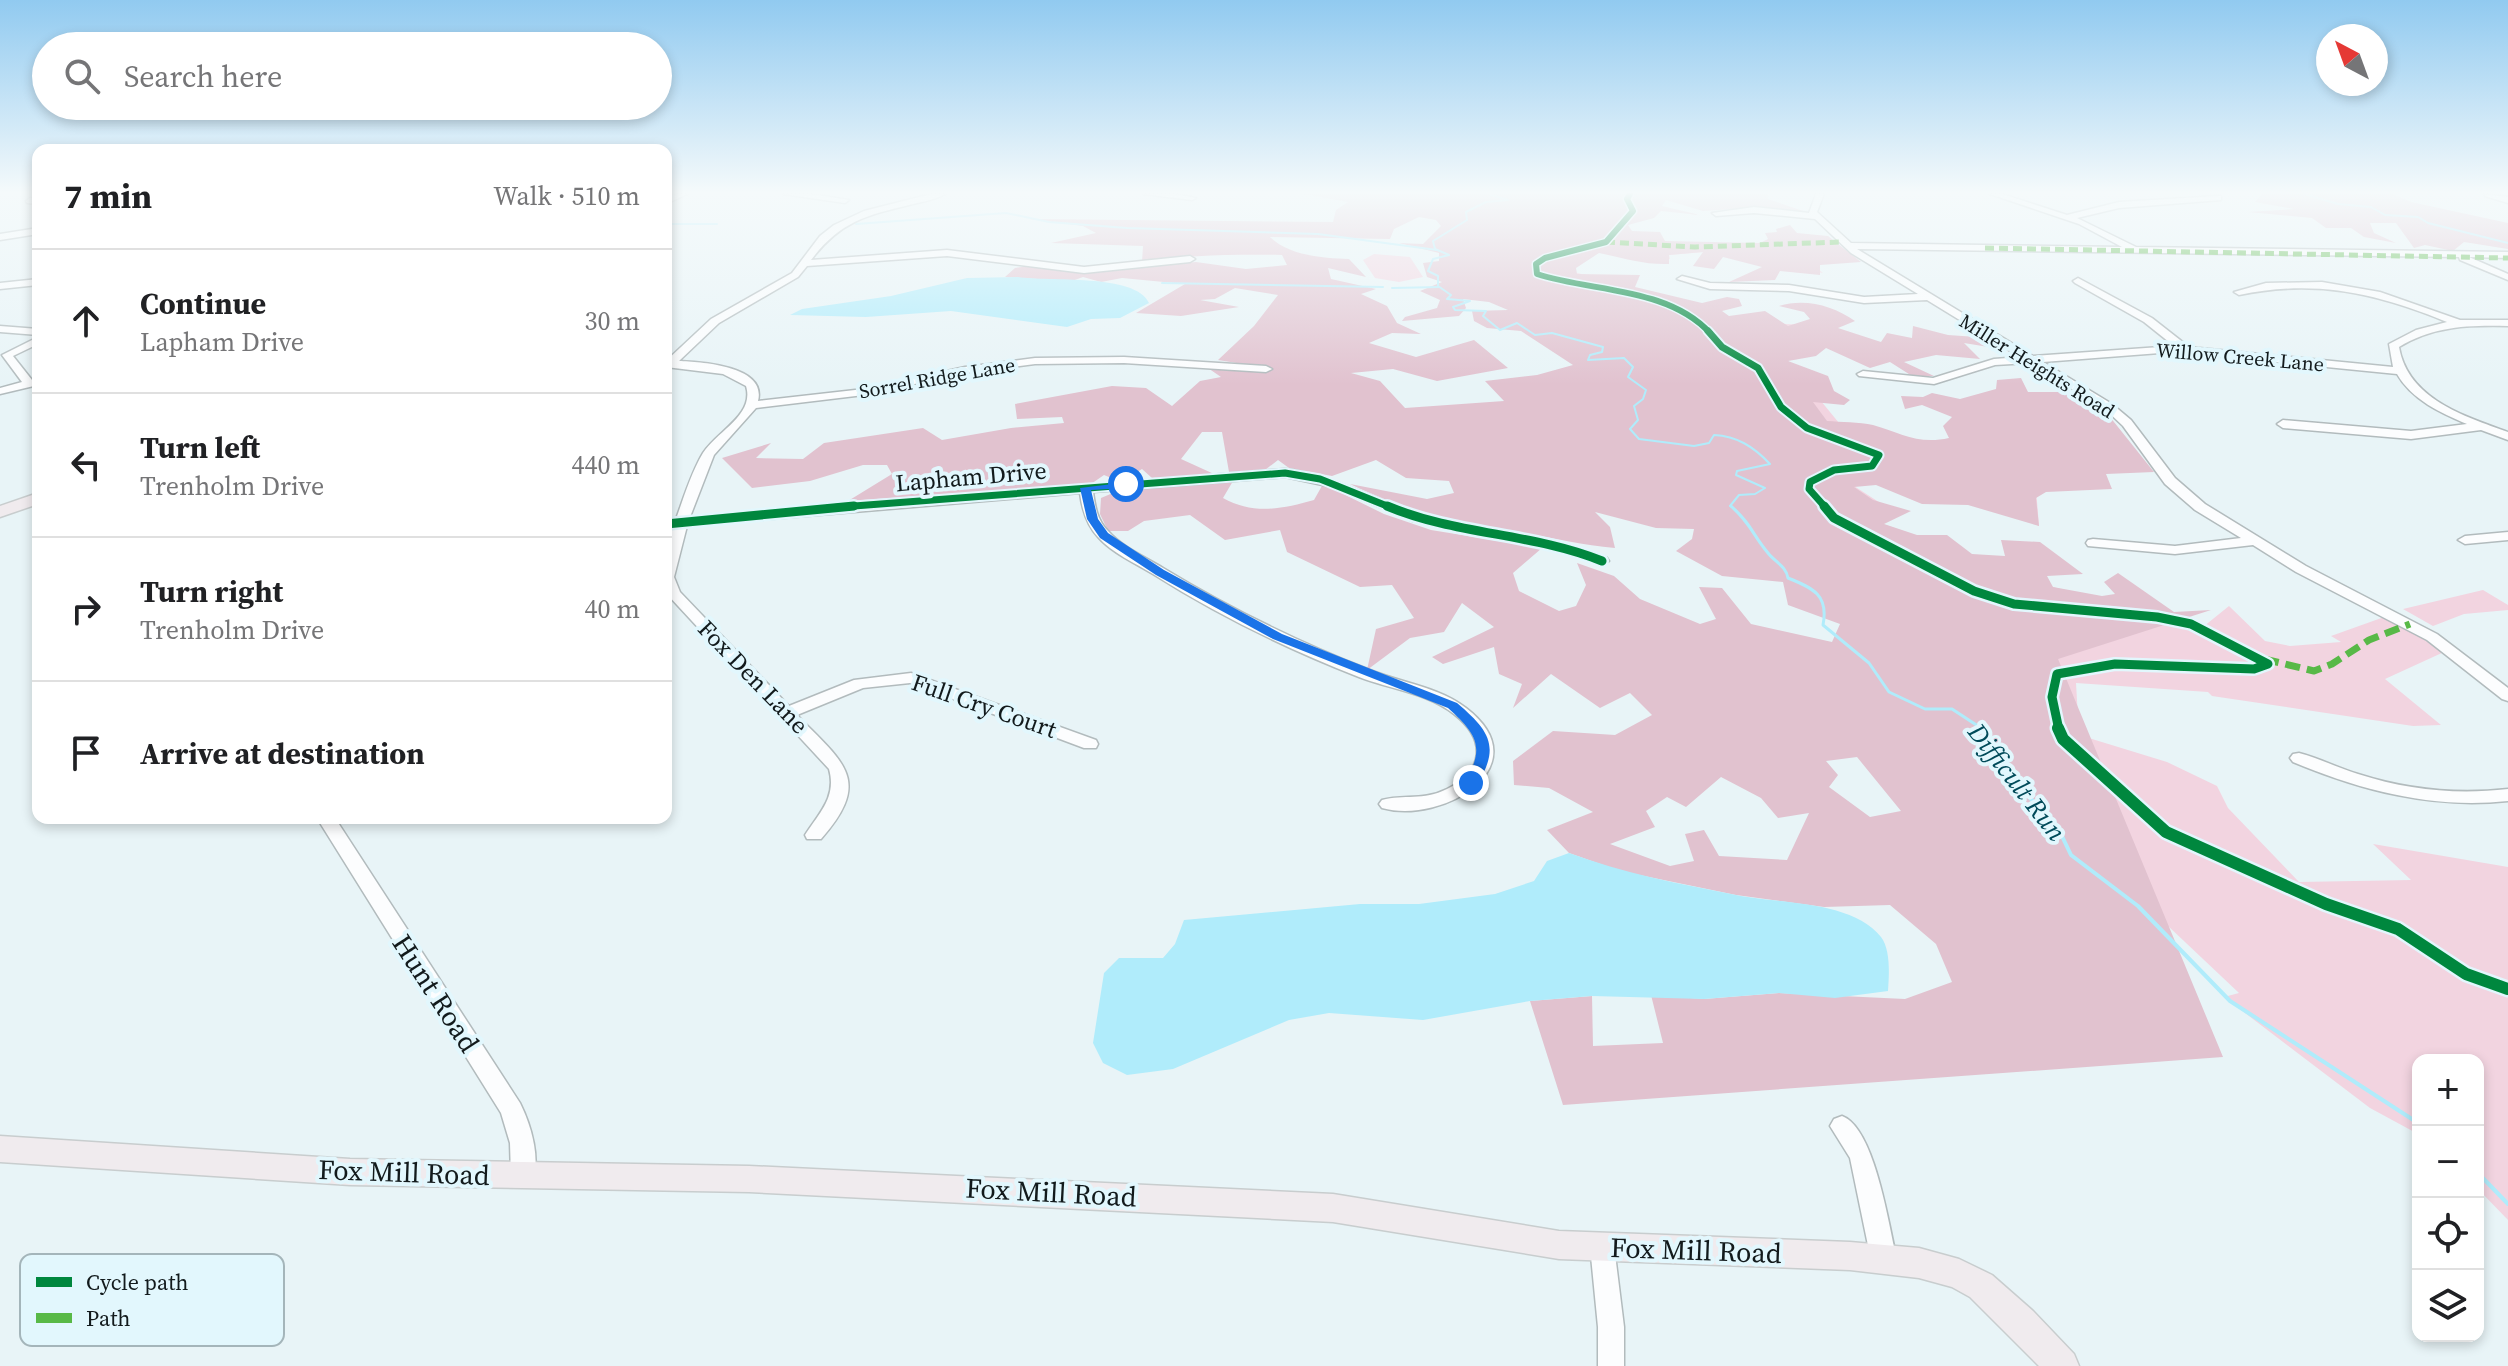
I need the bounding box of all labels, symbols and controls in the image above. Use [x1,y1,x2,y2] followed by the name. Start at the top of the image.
[2316,24,2388,96] north arrow
[32,32,672,120] search box
[60,54,104,98] icon: search
[124,56,282,97] text: Search here
[64,173,152,219] text: 7 min
[493,178,640,214] text: Walk · 510 m
[140,283,266,324] text: Continue
[64,299,108,343] icon: ahead
[585,303,640,339] text: 30 m
[1954,307,2120,425] street label: Miller Heights Road
[140,324,304,360] text: Lapham Drive
[2155,336,2325,378] street label: Willow Creek Lane
[857,350,1017,406] street label: Sorrel Ridge Lane
[140,427,260,468] text: Turn left
[64,443,108,487] icon: left
[572,447,640,483] text: 440 m
[894,453,1048,500] street label: Lapham Drive
[1108,466,1144,502] route start
[140,468,324,504] text: Trenholm Drive
[140,571,283,612] text: Turn right
[64,587,108,631] icon: right
[585,591,640,627] text: 40 m
[140,612,324,648] text: Trenholm Drive
[691,613,816,741] street label: Fox Den Lane
[907,665,1061,746] street label: Full Cry Court
[1959,715,2075,849] water label: Difficult Run
[64,731,108,775] icon: arrive
[140,733,425,774] text: Arrive at destination
[1453,765,1489,801] route end
[384,927,488,1060] street label: Hunt Road
[2412,1054,2484,1342] map controls
[2412,1054,2484,1126] button: +
[2412,1126,2484,1198] button: −
[318,1150,490,1194] street label: Fox Mill Road
[964,1169,1138,1215] street label: Fox Mill Road
[2412,1198,2484,1270] button: locate
[1610,1228,1782,1272] street label: Fox Mill Road
[20,1254,284,1346] legend
[86,1267,189,1297] text: Cycle path
[2412,1270,2484,1342] button: layers
[86,1303,131,1333] text: Path

